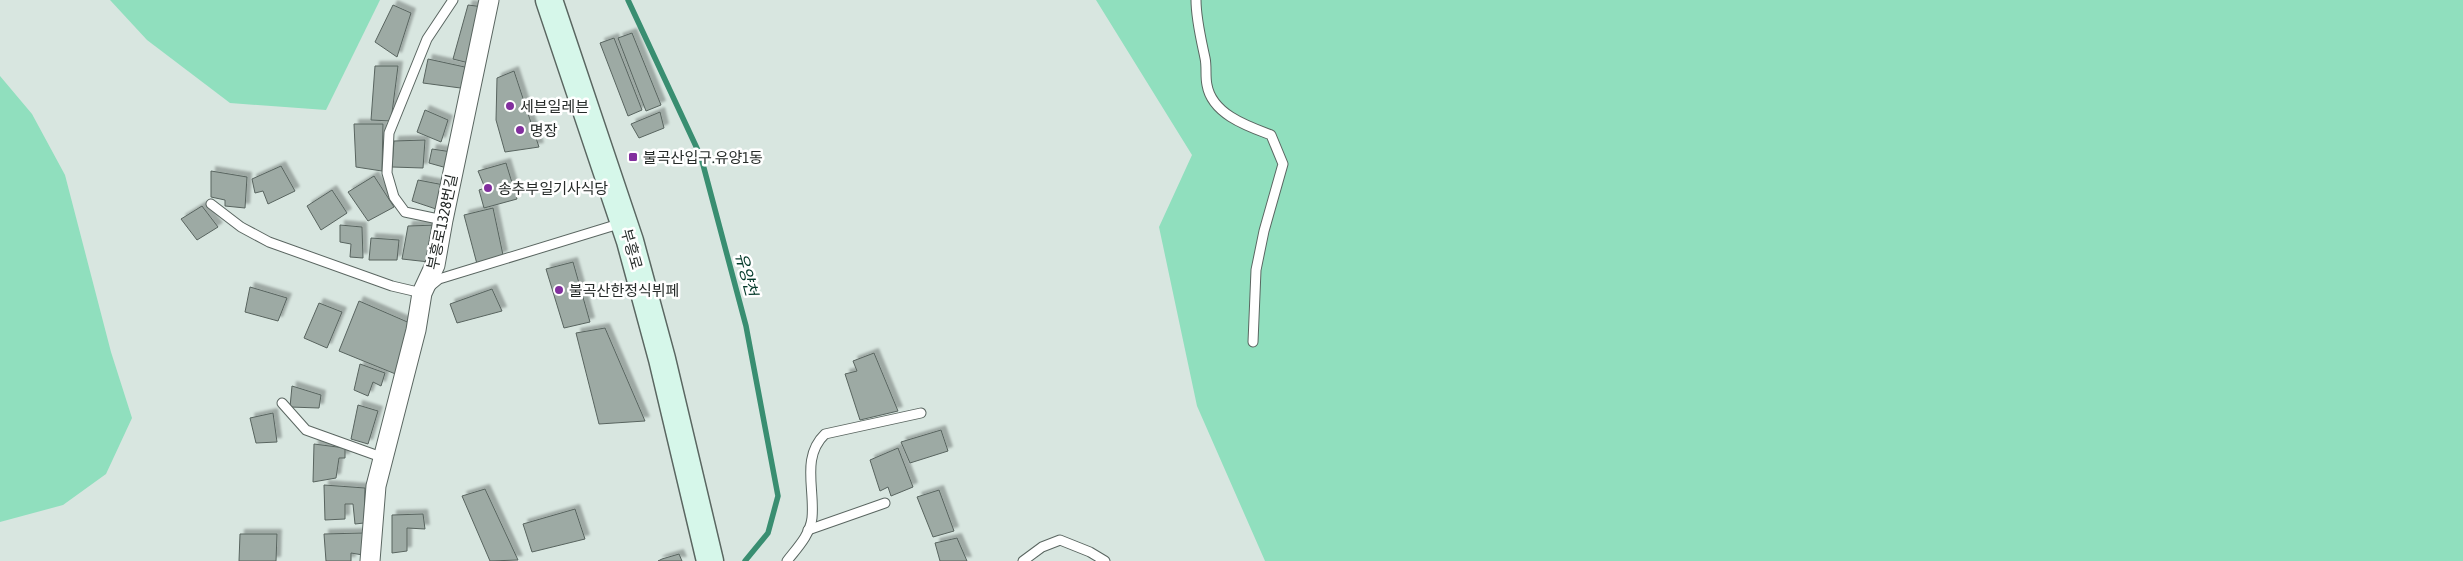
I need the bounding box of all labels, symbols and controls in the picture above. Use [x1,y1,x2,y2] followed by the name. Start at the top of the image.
[520,98,589,115] place label: 세븐일레븐
[504,100,516,112] marker: 세븐일레븐
[530,122,558,139] place label: 명장
[514,124,526,136] marker: 명장
[643,149,763,166] place label: 불곡산입구.유양1동
[627,151,639,163] marker: 불곡산입구.유양1동
[424,173,460,271] street label: 부흥로1328번길
[498,180,609,197] place label: 송추부일기사식당
[482,182,494,194] marker: 송추부일기사식당
[618,227,646,271] street label: 부흥로
[733,250,762,300] water label: 유양천
[569,282,679,299] place label: 불곡산한정식뷔페
[553,284,565,296] marker: 불곡산한정식뷔페

